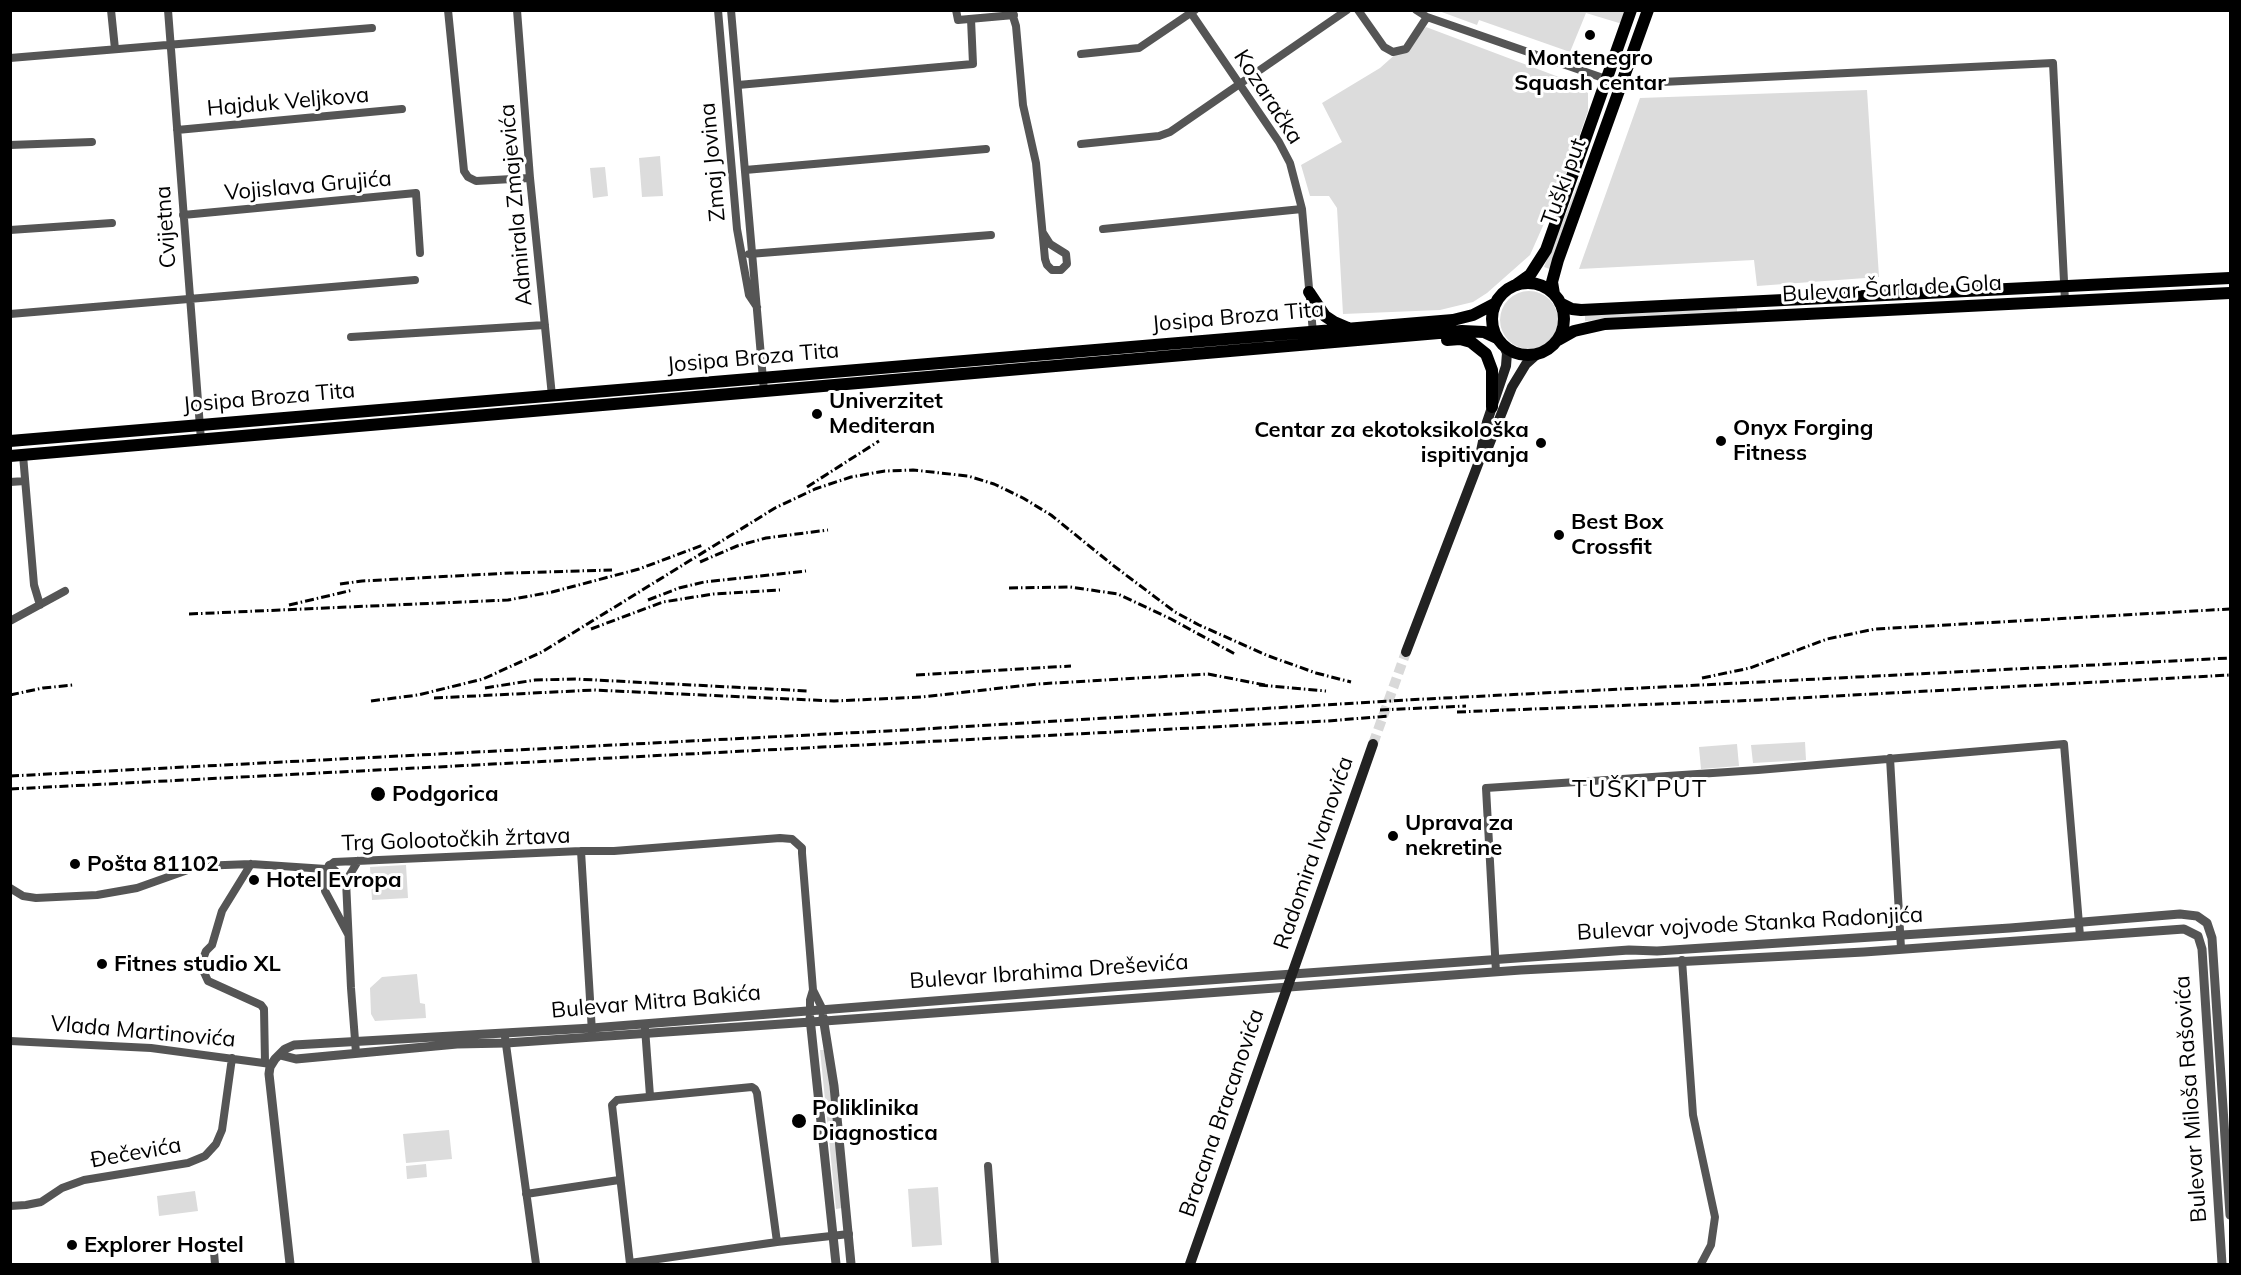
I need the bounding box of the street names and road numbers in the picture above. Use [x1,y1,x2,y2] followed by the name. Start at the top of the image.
[1228,45,1308,149] street label: Kozaračka
[206,82,370,122] street label: Hajduk Veljkova
[695,101,731,223] street label: Zmaj Jovina
[494,103,538,307] street label: Admirala Zmajevića
[1536,135,1592,229] street label: Tuški put
[223,166,393,206] street label: Vojislava Grujića
[150,185,182,269] street label: Cvijetna
[1781,270,2003,308] street label: Bulevar Šarla de Gola
[1151,296,1325,338] street label: Josipa Broza Tita
[666,337,840,379] street label: Josipa Broza Tita
[182,377,356,419] street label: Josipa Broza Tita
[1269,753,1359,953] street label: Radomira Ivanovića
[341,823,571,857] street label: Trg Golootočkih žrtava
[1576,902,1924,946] street label: Bulevar vojvode Stanka Radonjića
[909,949,1189,995] street label: Bulevar Ibrahima Dreševića
[2169,975,2213,1223] street label: Bulevar Miloša Rašovića
[550,980,762,1024] street label: Bulevar Mitra Bakića
[1174,1006,1270,1220] street label: Bracana Bracanovića
[49,1011,237,1053] street label: Vlada Martinovića
[88,1132,184,1174] street label: Đečevića

